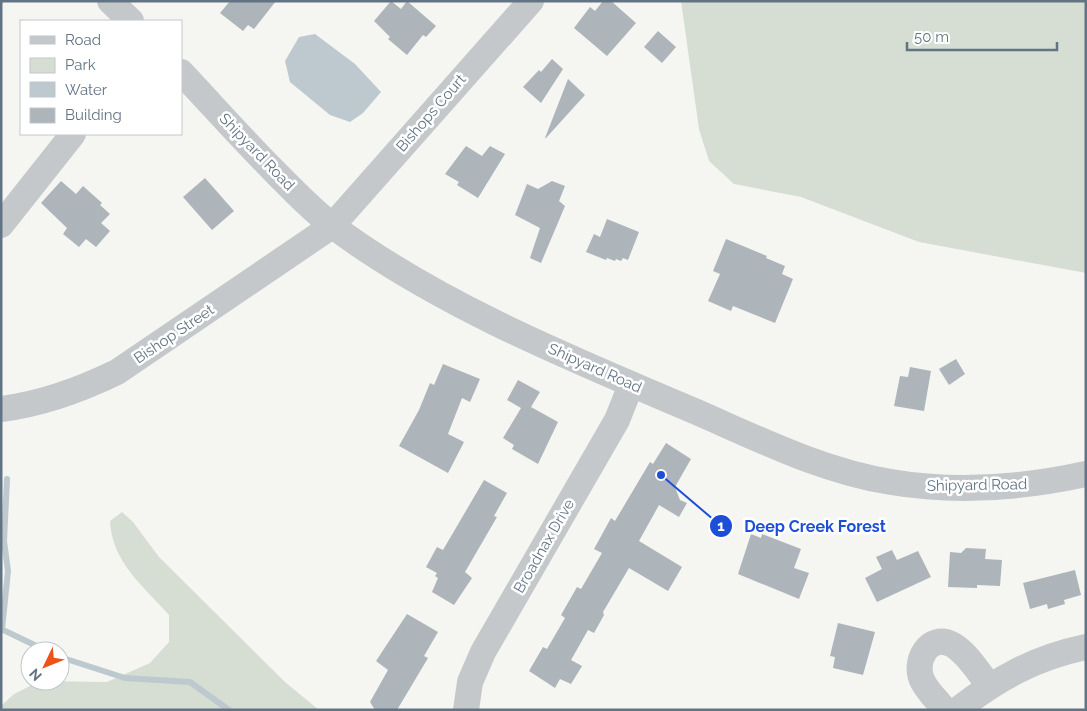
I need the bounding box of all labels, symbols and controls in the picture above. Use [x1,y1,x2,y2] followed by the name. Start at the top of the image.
[20,20,182,135] legend
[907,20,1057,52] scale bar
[914,28,949,46] text: 50 m
[65,31,101,49] text: Road
[65,56,96,74] text: Park
[392,71,470,155] street label: Bishops Court
[65,81,108,99] text: Water
[65,106,122,124] text: Building
[216,110,298,194] street label: Shipyard Road
[130,301,218,367] street label: Bishop Street
[545,339,645,397] street label: Shipyard Road
[927,475,1027,495] street label: Shipyard Road
[510,496,578,596] street label: Broadnax Drive
[709,510,896,541] callout: Deep Creek Forest
[717,517,725,535] text: 1
[744,517,886,536] text: Deep Creek Forest
[20,641,70,691] north arrow
[26,666,45,684] text: N

